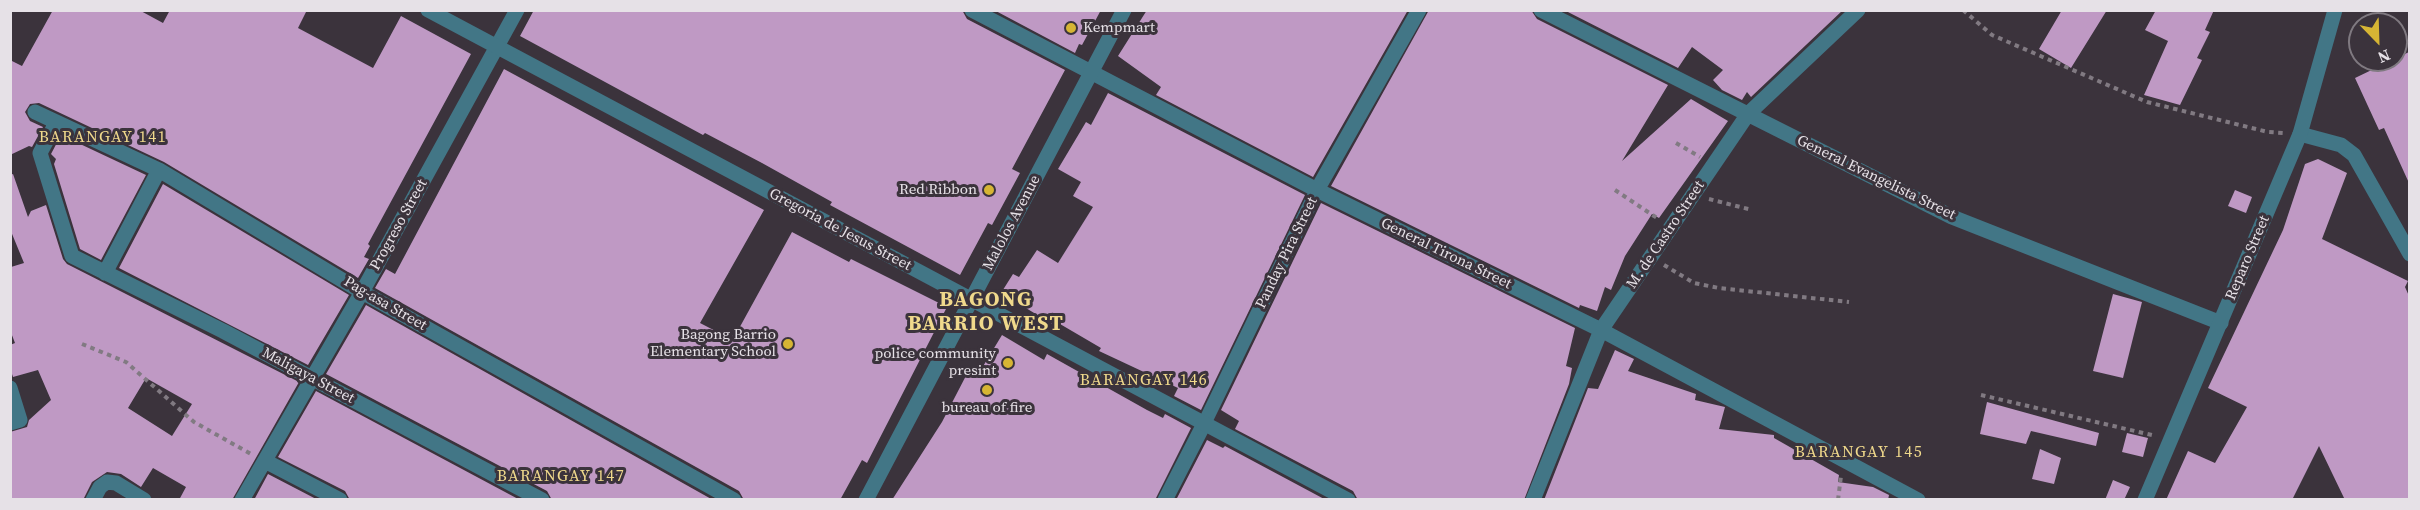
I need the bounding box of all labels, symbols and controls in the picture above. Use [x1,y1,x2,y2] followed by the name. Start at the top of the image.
[2348,12,2408,72] north arrow
[1083,19,1155,37] place label: Kempmart
[1064,21,1078,35] marker: Kempmart
[2375,44,2394,69] text: N
[39,128,167,148] district label: BARANGAY 141
[1794,132,1958,224] street label: General Evangelista Street
[979,172,1045,274] street label: Malolos Avenue
[366,176,432,274] street label: Progreso Street
[1623,178,1709,292] street label: M. de Castro Street
[899,181,977,199] place label: Red Ribbon
[982,183,996,197] marker: Red Ribbon
[766,185,914,275] street label: Gregoria de Jesus Street
[1252,194,1322,312] street label: Panday Pira Street
[2222,213,2274,303] street label: Reparo Street
[1378,214,1514,294] street label: General Tirona Street
[340,273,430,335] street label: Pag-asa Street
[908,288,1064,338] district label: BAGONG BARRIO WEST
[650,326,776,361] place label: Bagong Barrio Elementary School
[781,337,795,351] marker: Bagong Barrio Elementary School
[259,344,357,408] street label: Maligaya Street
[874,345,996,380] place label: police community presint
[1001,356,1015,370] marker: police community presint
[1080,371,1208,391] district label: BARANGAY 146
[980,383,994,397] marker: bureau of fire
[942,399,1032,417] place label: bureau of fire
[1795,443,1923,463] district label: BARANGAY 145
[497,467,625,487] district label: BARANGAY 147

